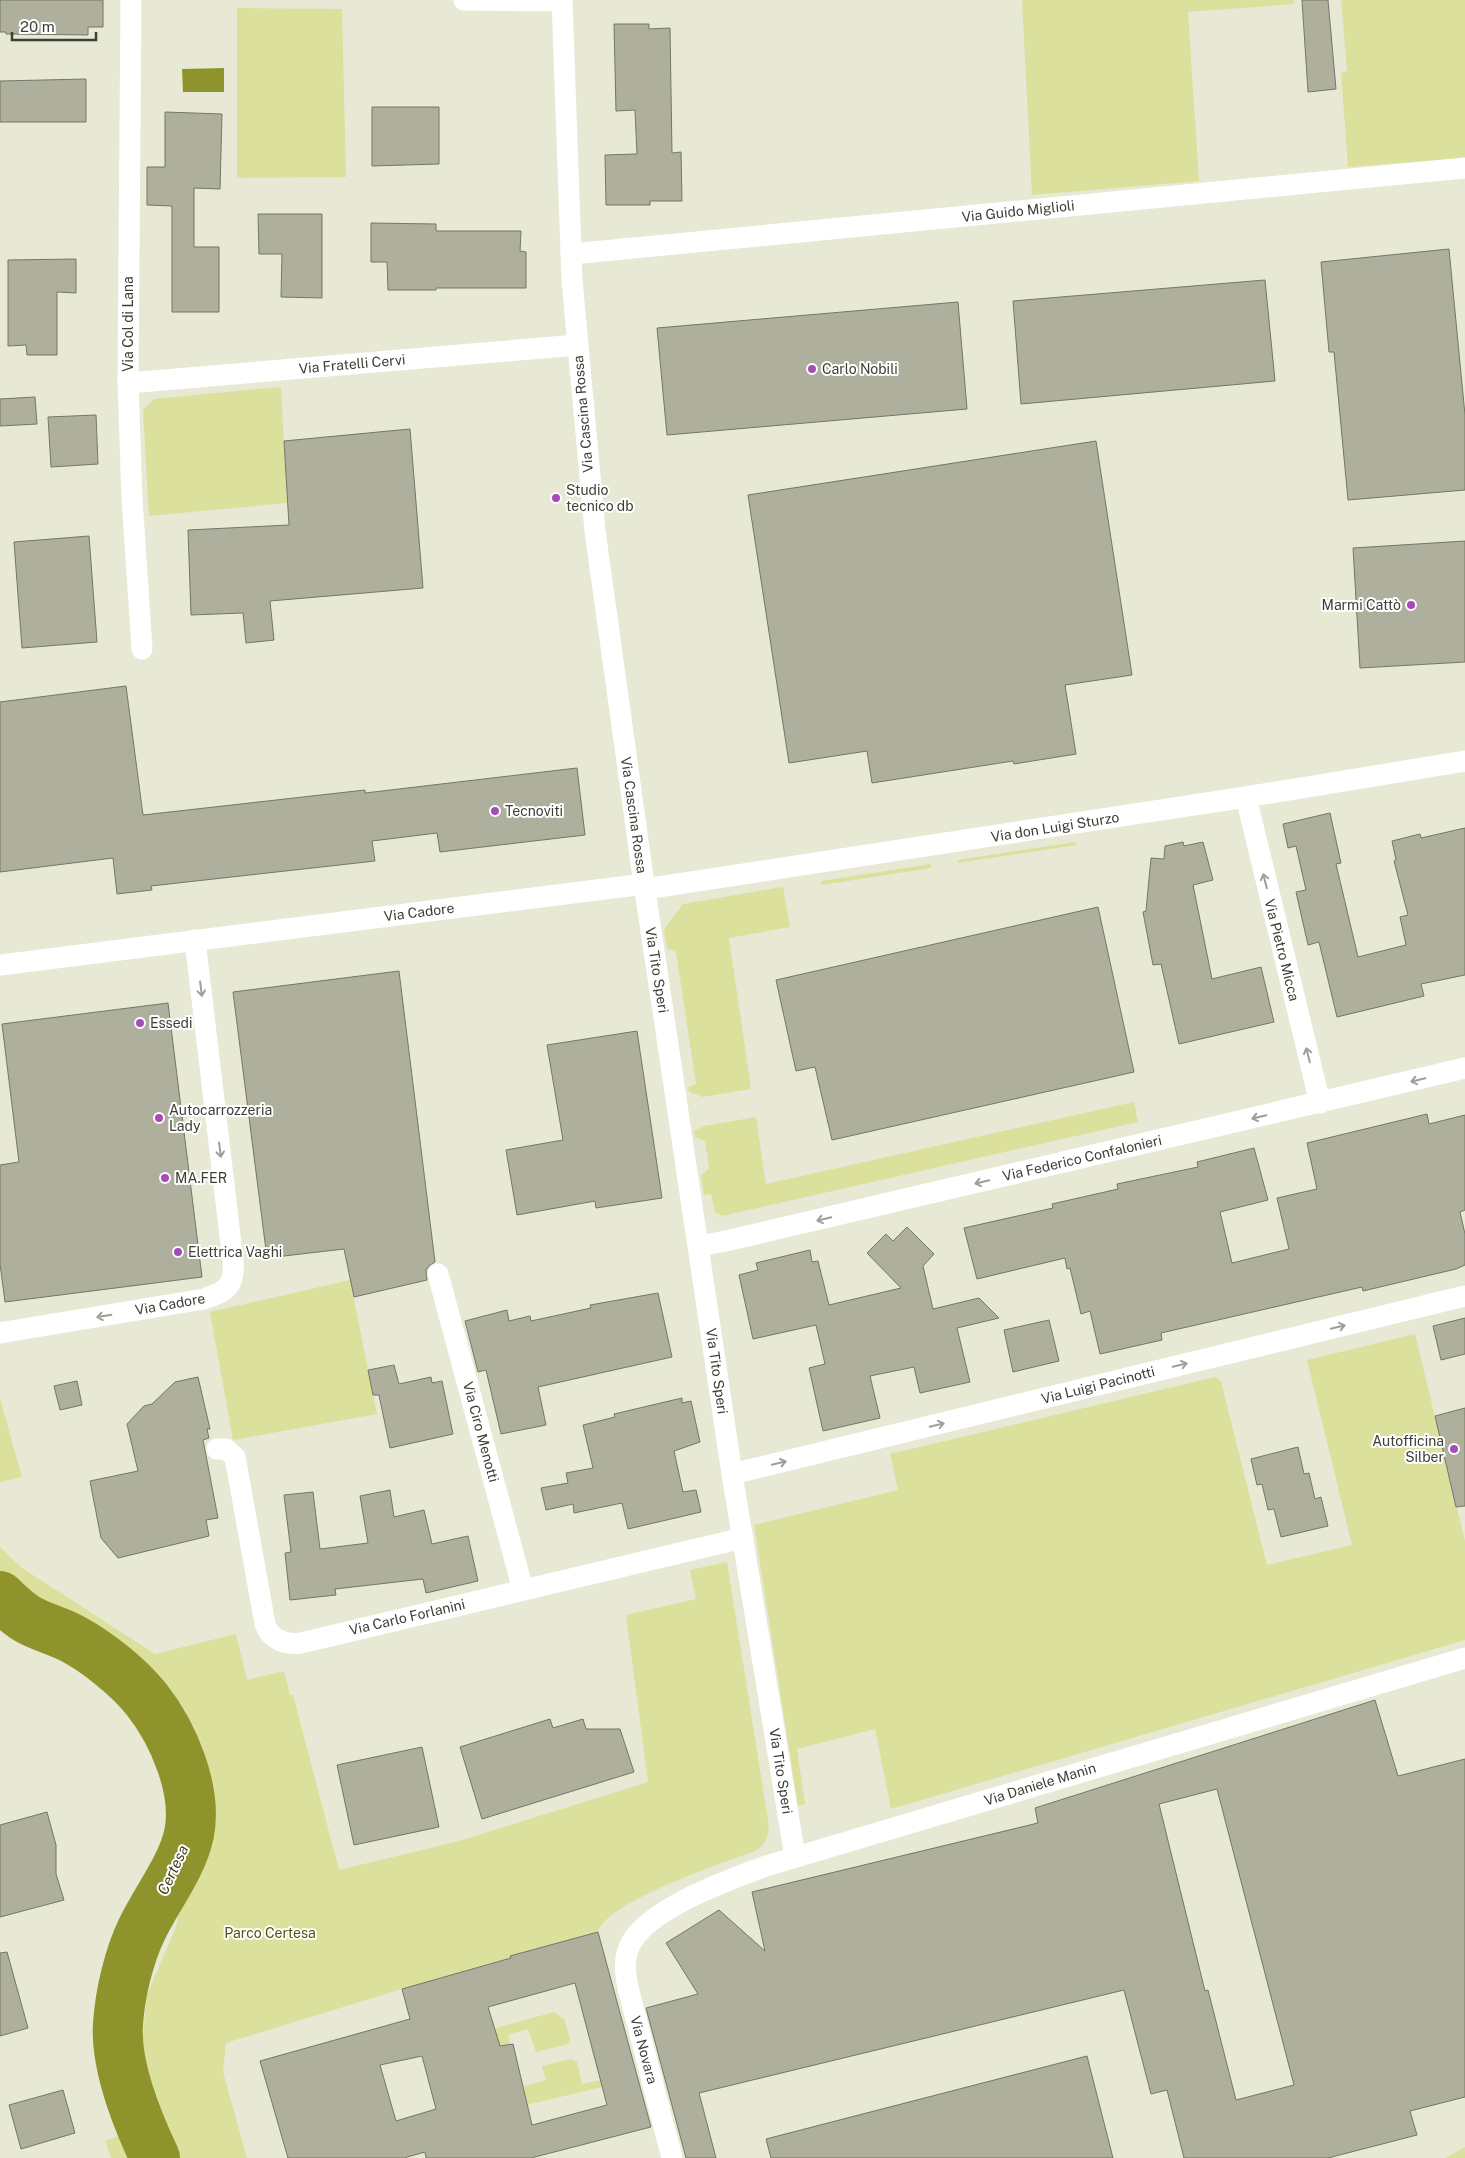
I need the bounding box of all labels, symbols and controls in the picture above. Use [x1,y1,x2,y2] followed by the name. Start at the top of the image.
[12,10,96,42] scale bar
[20,18,55,35] text: 20 m
[961,197,1075,225] street label: Via Guido Miglioli
[120,276,136,372] street label: Via Col di Lana
[298,351,406,377] street label: Via Fratelli Cervi
[570,355,596,473] street label: Via Cascina Rossa
[822,361,898,377] place label: Carlo Nobili
[806,363,818,375] marker: Carlo Nobili
[566,482,634,514] place label: Studio tecnico db
[550,492,562,504] marker: Studio tecnico db
[1322,597,1401,613] place label: Marmi Cattò
[1405,599,1417,611] marker: Marmi Cattò
[618,756,650,874] street label: Via Cascina Rossa
[505,803,563,819] place label: Tecnoviti
[489,805,501,817] marker: Tecnoviti
[990,809,1120,845] street label: Via don Luigi Sturzo
[1260,873,1269,889] one-way arrow
[1262,897,1302,1003] street label: Via Pietro Micca
[383,900,455,924] street label: Via Cadore
[642,926,672,1014] street label: Via Tito Speri
[196,980,206,996] one-way arrow
[150,1015,193,1031] place label: Essedi
[134,1017,146,1029] marker: Essedi
[1303,1048,1312,1064] one-way arrow
[1410,1076,1426,1085] one-way arrow
[169,1102,272,1134] place label: Autocarrozzeria Lady
[153,1112,165,1124] marker: Autocarrozzeria Lady
[1252,1113,1268,1122] one-way arrow
[1001,1132,1163,1184] street label: Via Federico Confalonieri
[215,1142,225,1158] one-way arrow
[175,1170,227,1186] place label: MA.FER
[159,1172,171,1184] marker: MA.FER
[974,1178,990,1187] one-way arrow
[816,1215,832,1224] one-way arrow
[188,1244,282,1260] place label: Elettrica Vaghi
[172,1246,184,1258] marker: Elettrica Vaghi
[134,1290,206,1318] street label: Via Cadore
[97,1311,113,1321] one-way arrow
[1329,1322,1345,1331] one-way arrow
[703,1327,731,1415] street label: Via Tito Speri
[1171,1360,1187,1370] one-way arrow
[1040,1363,1156,1407] street label: Via Luigi Pacinotti
[460,1380,502,1484] street label: Via Ciro Menotti
[929,1420,945,1429] one-way arrow
[1372,1433,1444,1465] place label: Autofficina Silber
[1448,1443,1460,1455] marker: Autofficina Silber
[771,1458,787,1467] one-way arrow
[347,1596,467,1638] street label: Via Carlo Forlanini
[766,1727,796,1815] street label: Via Tito Speri
[982,1759,1098,1809] street label: Via Daniele Manin
[154,1842,191,1897] water label: Certesa
[224,1925,316,1941] park label: Parco Certesa
[627,2014,661,2086] street label: Via Novara

